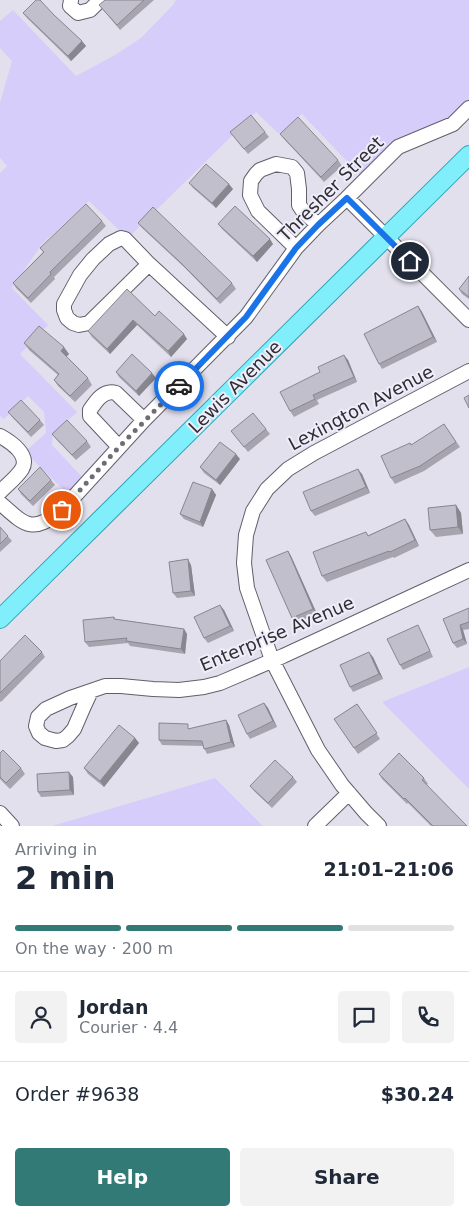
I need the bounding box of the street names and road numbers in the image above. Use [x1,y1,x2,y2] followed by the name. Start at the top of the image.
[273,132,388,246] street label: Thresher Street
[184,336,285,437] street label: Lewis Avenue
[285,360,437,455] street label: Lexington Avenue
[197,592,357,675] street label: Enterprise Avenue

